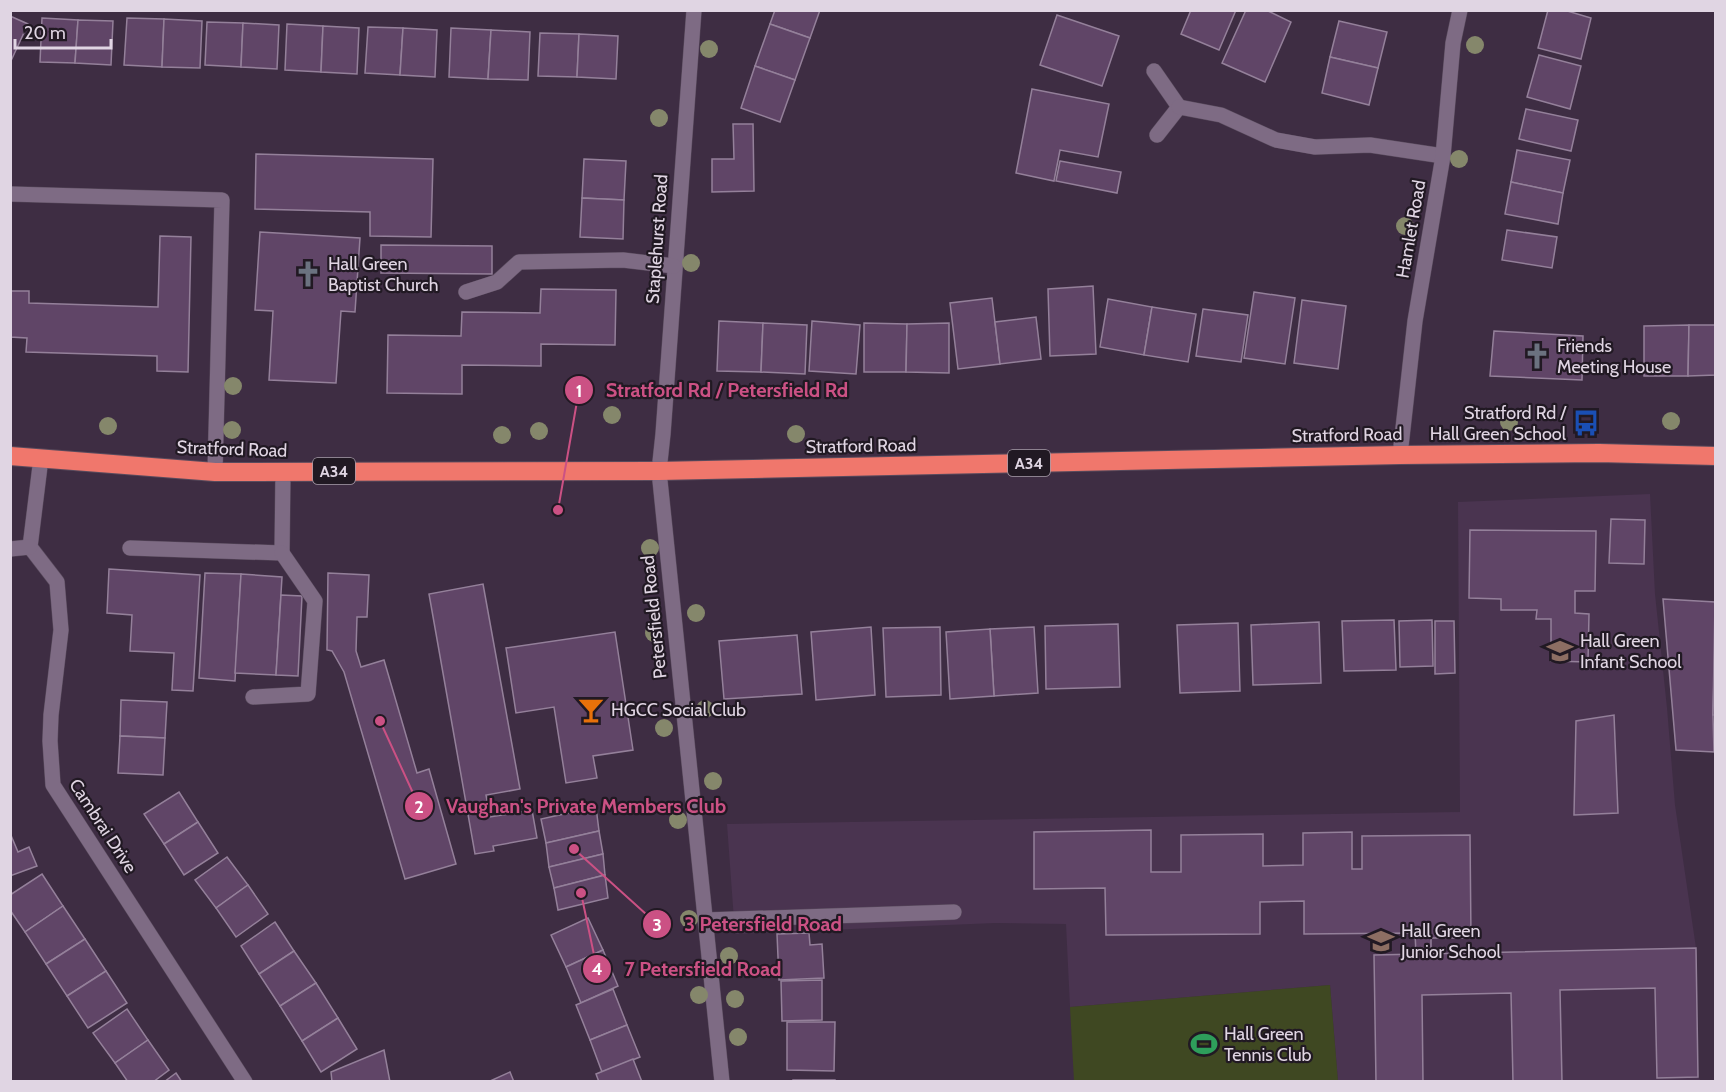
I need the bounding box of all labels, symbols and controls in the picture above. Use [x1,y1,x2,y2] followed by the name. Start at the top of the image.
[15,12,111,50] scale bar
[24,22,66,44] text: 20 m
[641,173,673,305] street label: Staplehurst Road
[1392,178,1430,280] street label: Hamlet Road
[328,253,438,296] place label: Hall Green Baptist Church
[293,259,323,289] church icon: Hall Green Baptist Church
[1557,335,1671,378] place label: Friends Meeting House
[1522,341,1552,371] church icon: Friends Meeting House
[564,371,860,409] callout: Stratford Rd / Petersfield Rd
[606,378,848,402] text: Stratford Rd / Petersfield Rd
[576,380,582,402] text: 1
[1430,402,1567,445] place label: Stratford Rd / Hall Green School
[1571,408,1601,438] bus stop icon: Stratford Rd / Hall Green School
[1292,423,1402,447] street label: Stratford Road
[806,434,916,458] street label: Stratford Road
[176,436,288,462] street label: Stratford Road
[1008,450,1050,476] road number: A34
[313,458,355,484] road number: A34
[637,554,671,680] street label: Petersfield Road
[1580,630,1682,673] place label: Hall Green Infant School
[1545,636,1575,666] school or university icon: Hall Green Infant School
[576,695,606,725] bar icon: HGCC Social Club
[611,699,746,721] place label: HGCC Social Club
[64,775,142,877] street label: Cambrai Drive
[404,787,738,825] callout: Vaughan's Private Members Club
[446,794,726,818] text: Vaughan's Private Members Club
[414,796,424,818] text: 2
[642,905,854,943] callout: 3 Petersfield Road
[684,912,842,936] text: 3 Petersfield Road
[652,914,662,936] text: 3
[1400,920,1502,963] place label: Hall Green Junior School
[1366,926,1396,956] school or university icon: Hall Green Junior School
[582,950,793,988] callout: 7 Petersfield Road
[624,957,782,981] text: 7 Petersfield Road
[591,958,603,980] text: 4
[1224,1023,1312,1066] place label: Hall Green Tennis Club
[1189,1029,1219,1059] sports icon: Hall Green Tennis Club

